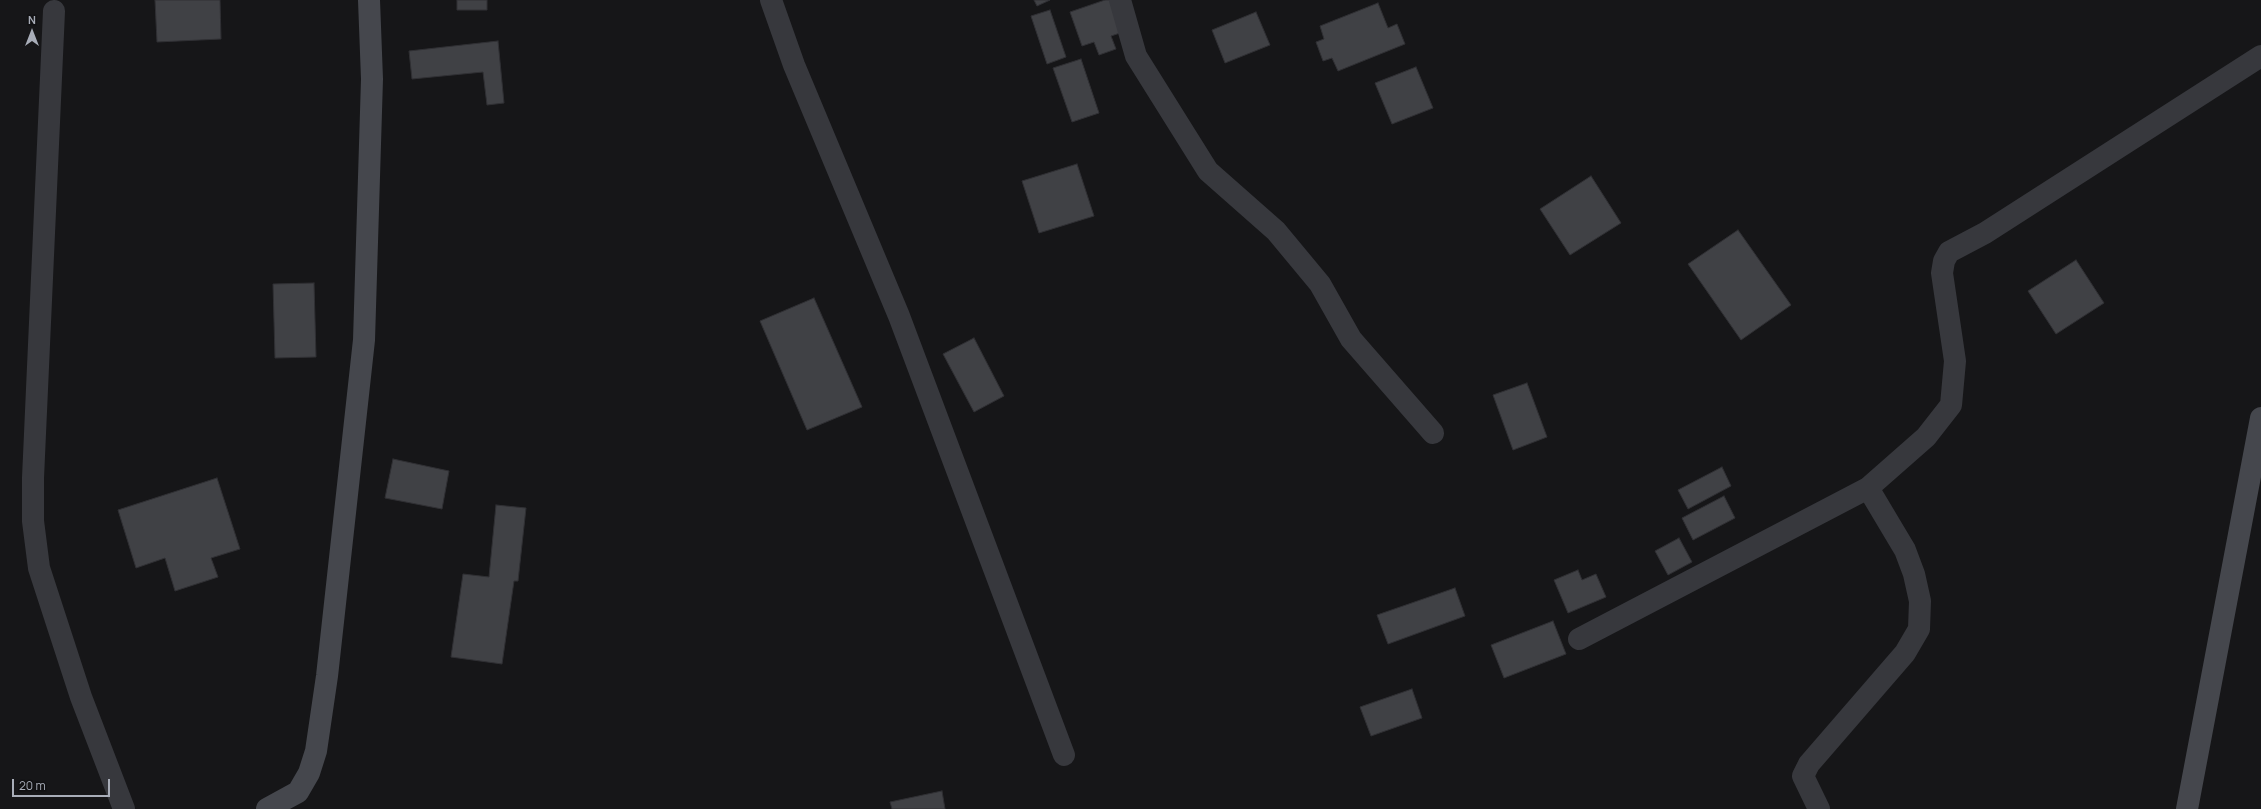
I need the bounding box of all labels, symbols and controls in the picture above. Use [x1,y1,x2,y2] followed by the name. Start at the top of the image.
[12,12,52,52] north arrow
[28,12,36,27] text: N
[14,771,112,797] scale bar
[19,777,46,794] text: 20 m

